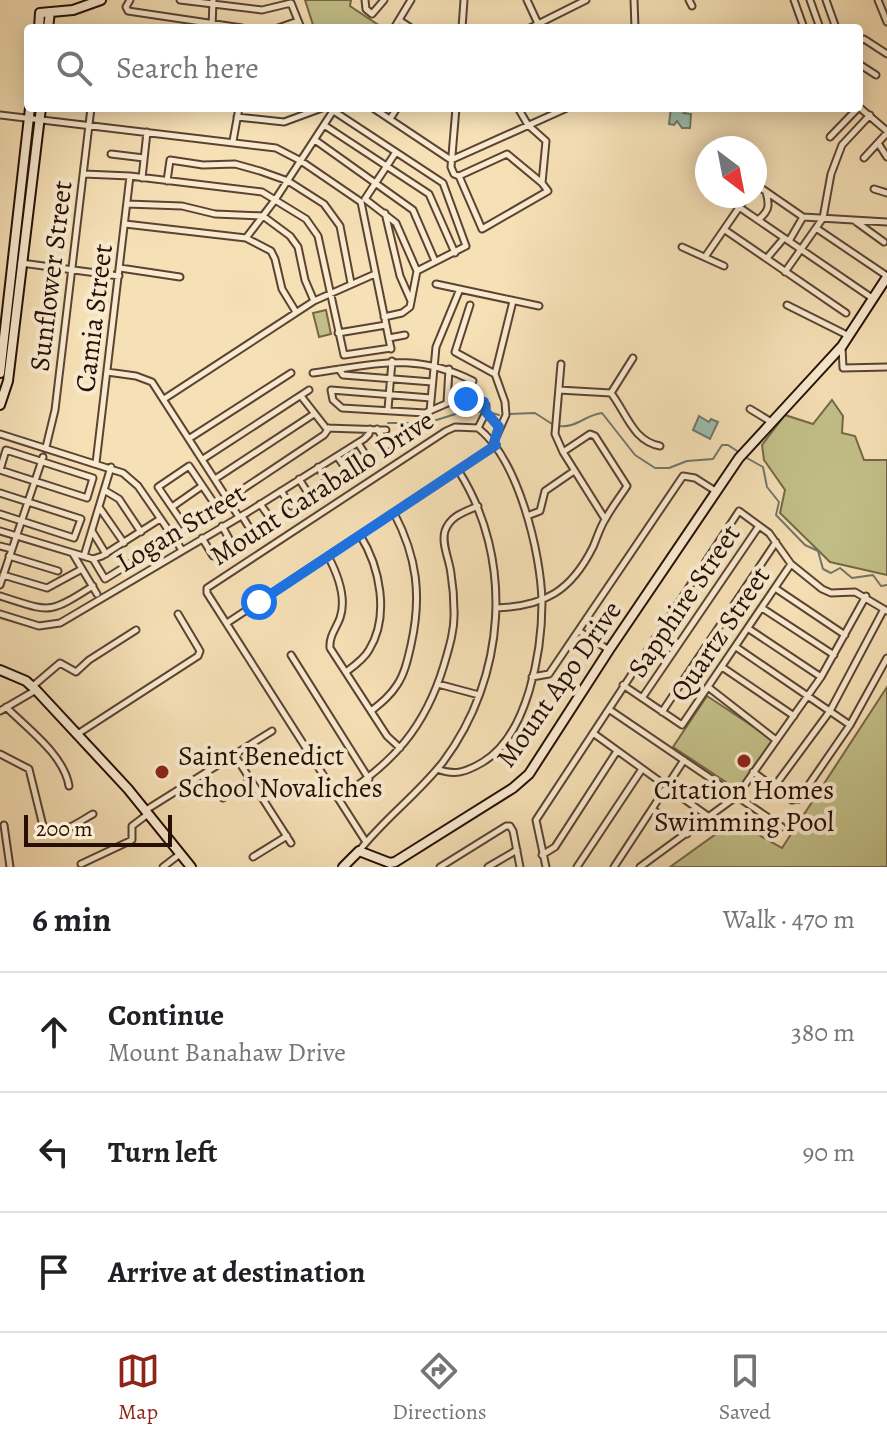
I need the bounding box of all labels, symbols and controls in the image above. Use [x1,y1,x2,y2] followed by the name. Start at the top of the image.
[24,24,863,112] search box
[52,46,96,90] icon: search
[116,48,259,88] text: Search here
[695,136,767,208] north arrow
[20,178,82,374] street label: Sunflower Street
[66,242,122,394] street label: Camia Street
[448,381,484,417] route end
[203,401,441,575] street label: Mount Caraballo Drive
[109,474,253,582] street label: Logan Street
[619,517,749,685] street label: Sapphire Street
[661,559,779,709] street label: Quartz Street
[241,584,277,620] route start
[487,593,631,775] street label: Mount Apo Drive
[178,737,383,807] place label: Saint Benedict School Novaliches
[735,752,753,770] marker: Citation Homes Swimming Pool
[153,763,171,781] marker: Saint Benedict School Novaliches
[654,771,834,841] place label: Citation Homes Swimming Pool
[24,811,172,847] scale bar
[36,814,93,844] text: 200 m
[32,896,111,943] text: 6 min
[723,902,855,937] text: Walk · 470 m
[108,995,224,1035] text: Continue
[32,1010,76,1054] icon: ahead
[791,1015,855,1050] text: 380 m
[108,1035,346,1070] text: Mount Banahaw Drive
[32,1130,76,1174] icon: left
[108,1132,217,1172] text: Turn left
[803,1135,855,1170] text: 90 m
[32,1250,76,1294] icon: arrive
[108,1252,365,1292] text: Arrive at destination
[116,1349,160,1427] tab: Map
[392,1349,487,1427] tab: Directions
[719,1349,771,1427] tab: Saved

